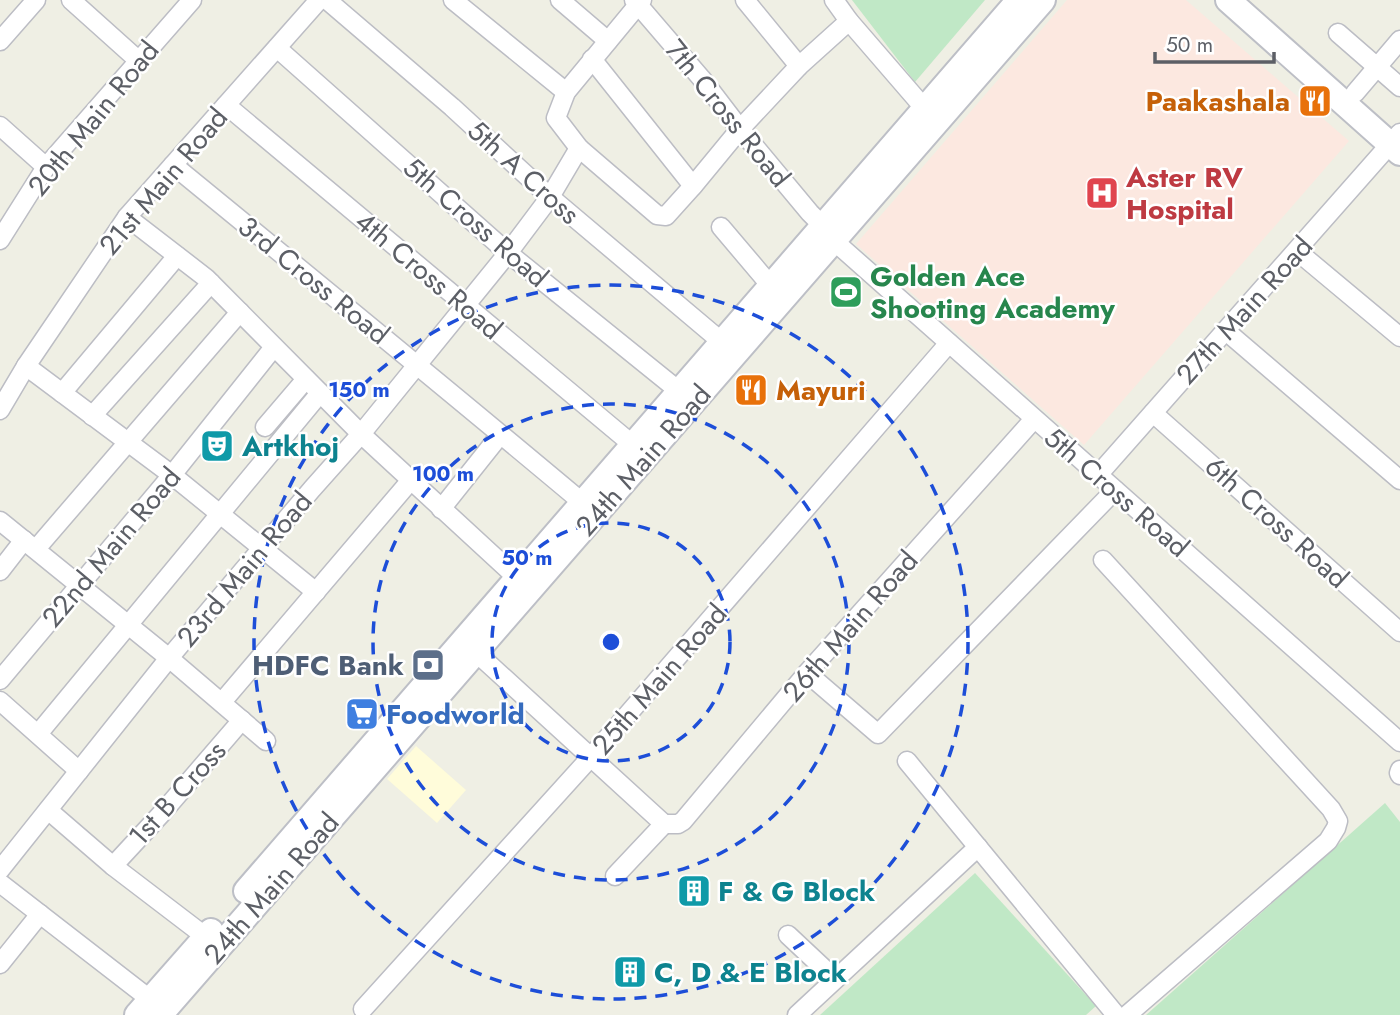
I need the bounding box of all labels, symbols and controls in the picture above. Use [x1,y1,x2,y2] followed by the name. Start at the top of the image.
[1155,21,1274,65] scale bar
[1166,30,1213,60] text: 50 m
[655,31,800,196] street label: 7th Cross Road
[18,32,169,205] street label: 20th Main Road
[1146,81,1290,122] place label: Paakashala
[1296,82,1334,120] restaurant icon: Paakashala
[89,98,238,264] street label: 21st Main Road
[458,111,589,234] street label: 5th A Cross
[394,148,557,297] street label: 5th Cross Road
[1125,157,1243,230] place label: Aster RV Hospital
[1083,174,1121,212] hospital icon: Aster RV Hospital
[346,201,511,349] street label: 4th Cross Road
[229,206,398,354] street label: 3rd Cross Road
[1166,227,1322,394] street label: 27th Main Road
[870,256,1115,329] place label: Golden Ace Shooting Academy
[827,273,865,311] sports icon: Golden Ace Shooting Academy
[776,370,866,411] place label: Mayuri
[732,371,770,409] restaurant icon: Mayuri
[328,375,390,405] text: 150 m
[566,376,721,545] street label: 24th Main Road
[1035,418,1198,567] street label: 5th Cross Road
[241,426,339,467] place label: Artkhoj
[198,427,236,465] theatre icon: Artkhoj
[1196,447,1358,598] street label: 6th Cross Road
[32,458,191,636] street label: 22nd Main Road
[412,459,474,489] text: 100 m
[167,483,322,656] street label: 23rd Main Road
[773,542,928,711] street label: 26th Main Road
[502,543,552,573] text: 50 m
[582,595,737,764] street label: 25th Main Road
[599,630,623,654] centre of rings
[252,645,404,686] place label: HDFC Bank
[409,646,447,684] bank icon: HDFC Bank
[386,694,525,735] place label: Foodworld
[343,695,381,733] supermarket icon: Foodworld
[119,732,236,855] street label: 1st B Cross
[194,804,349,973] street label: 24th Main Road
[718,871,875,912] place label: F & G Block
[675,872,713,910] building icon: F & G Block
[654,952,847,993] place label: C, D & E Block
[611,953,649,991] building icon: C, D & E Block

